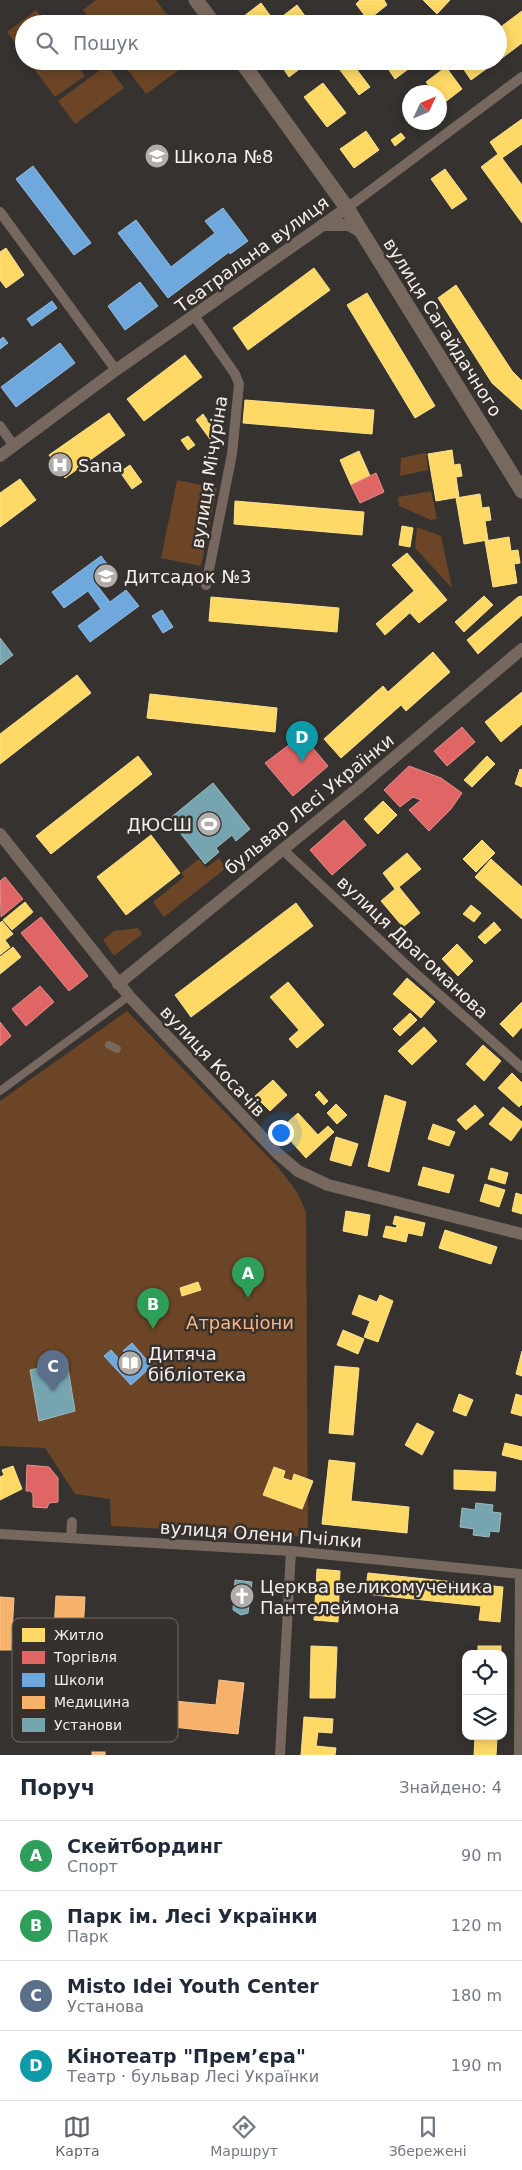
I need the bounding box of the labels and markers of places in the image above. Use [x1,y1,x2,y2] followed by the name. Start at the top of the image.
[144,143,170,169] school or university icon: Школа №8
[174,146,274,167] place label: Школа №8
[47,452,73,478] hospital icon: Sana
[78,455,123,476] place label: Sana
[93,563,119,589] school or university icon: Дитсадок №3
[124,566,251,587] place label: Дитсадок №3
[286,721,318,762] pin: D
[196,811,222,837] sports icon: ДЮСШ
[127,814,192,835] place label: ДЮСШ
[232,1257,264,1298] pin: A
[137,1288,169,1329] pin: B
[148,1343,246,1385] place label: Дитяча бібліотека
[37,1350,69,1391] pin: C
[117,1350,143,1376] library icon: Дитяча бібліотека
[260,1576,493,1618] place label: Церква великомученика Пантелеймона
[229,1583,255,1609] church icon: Церква великомученика Пантелеймона

